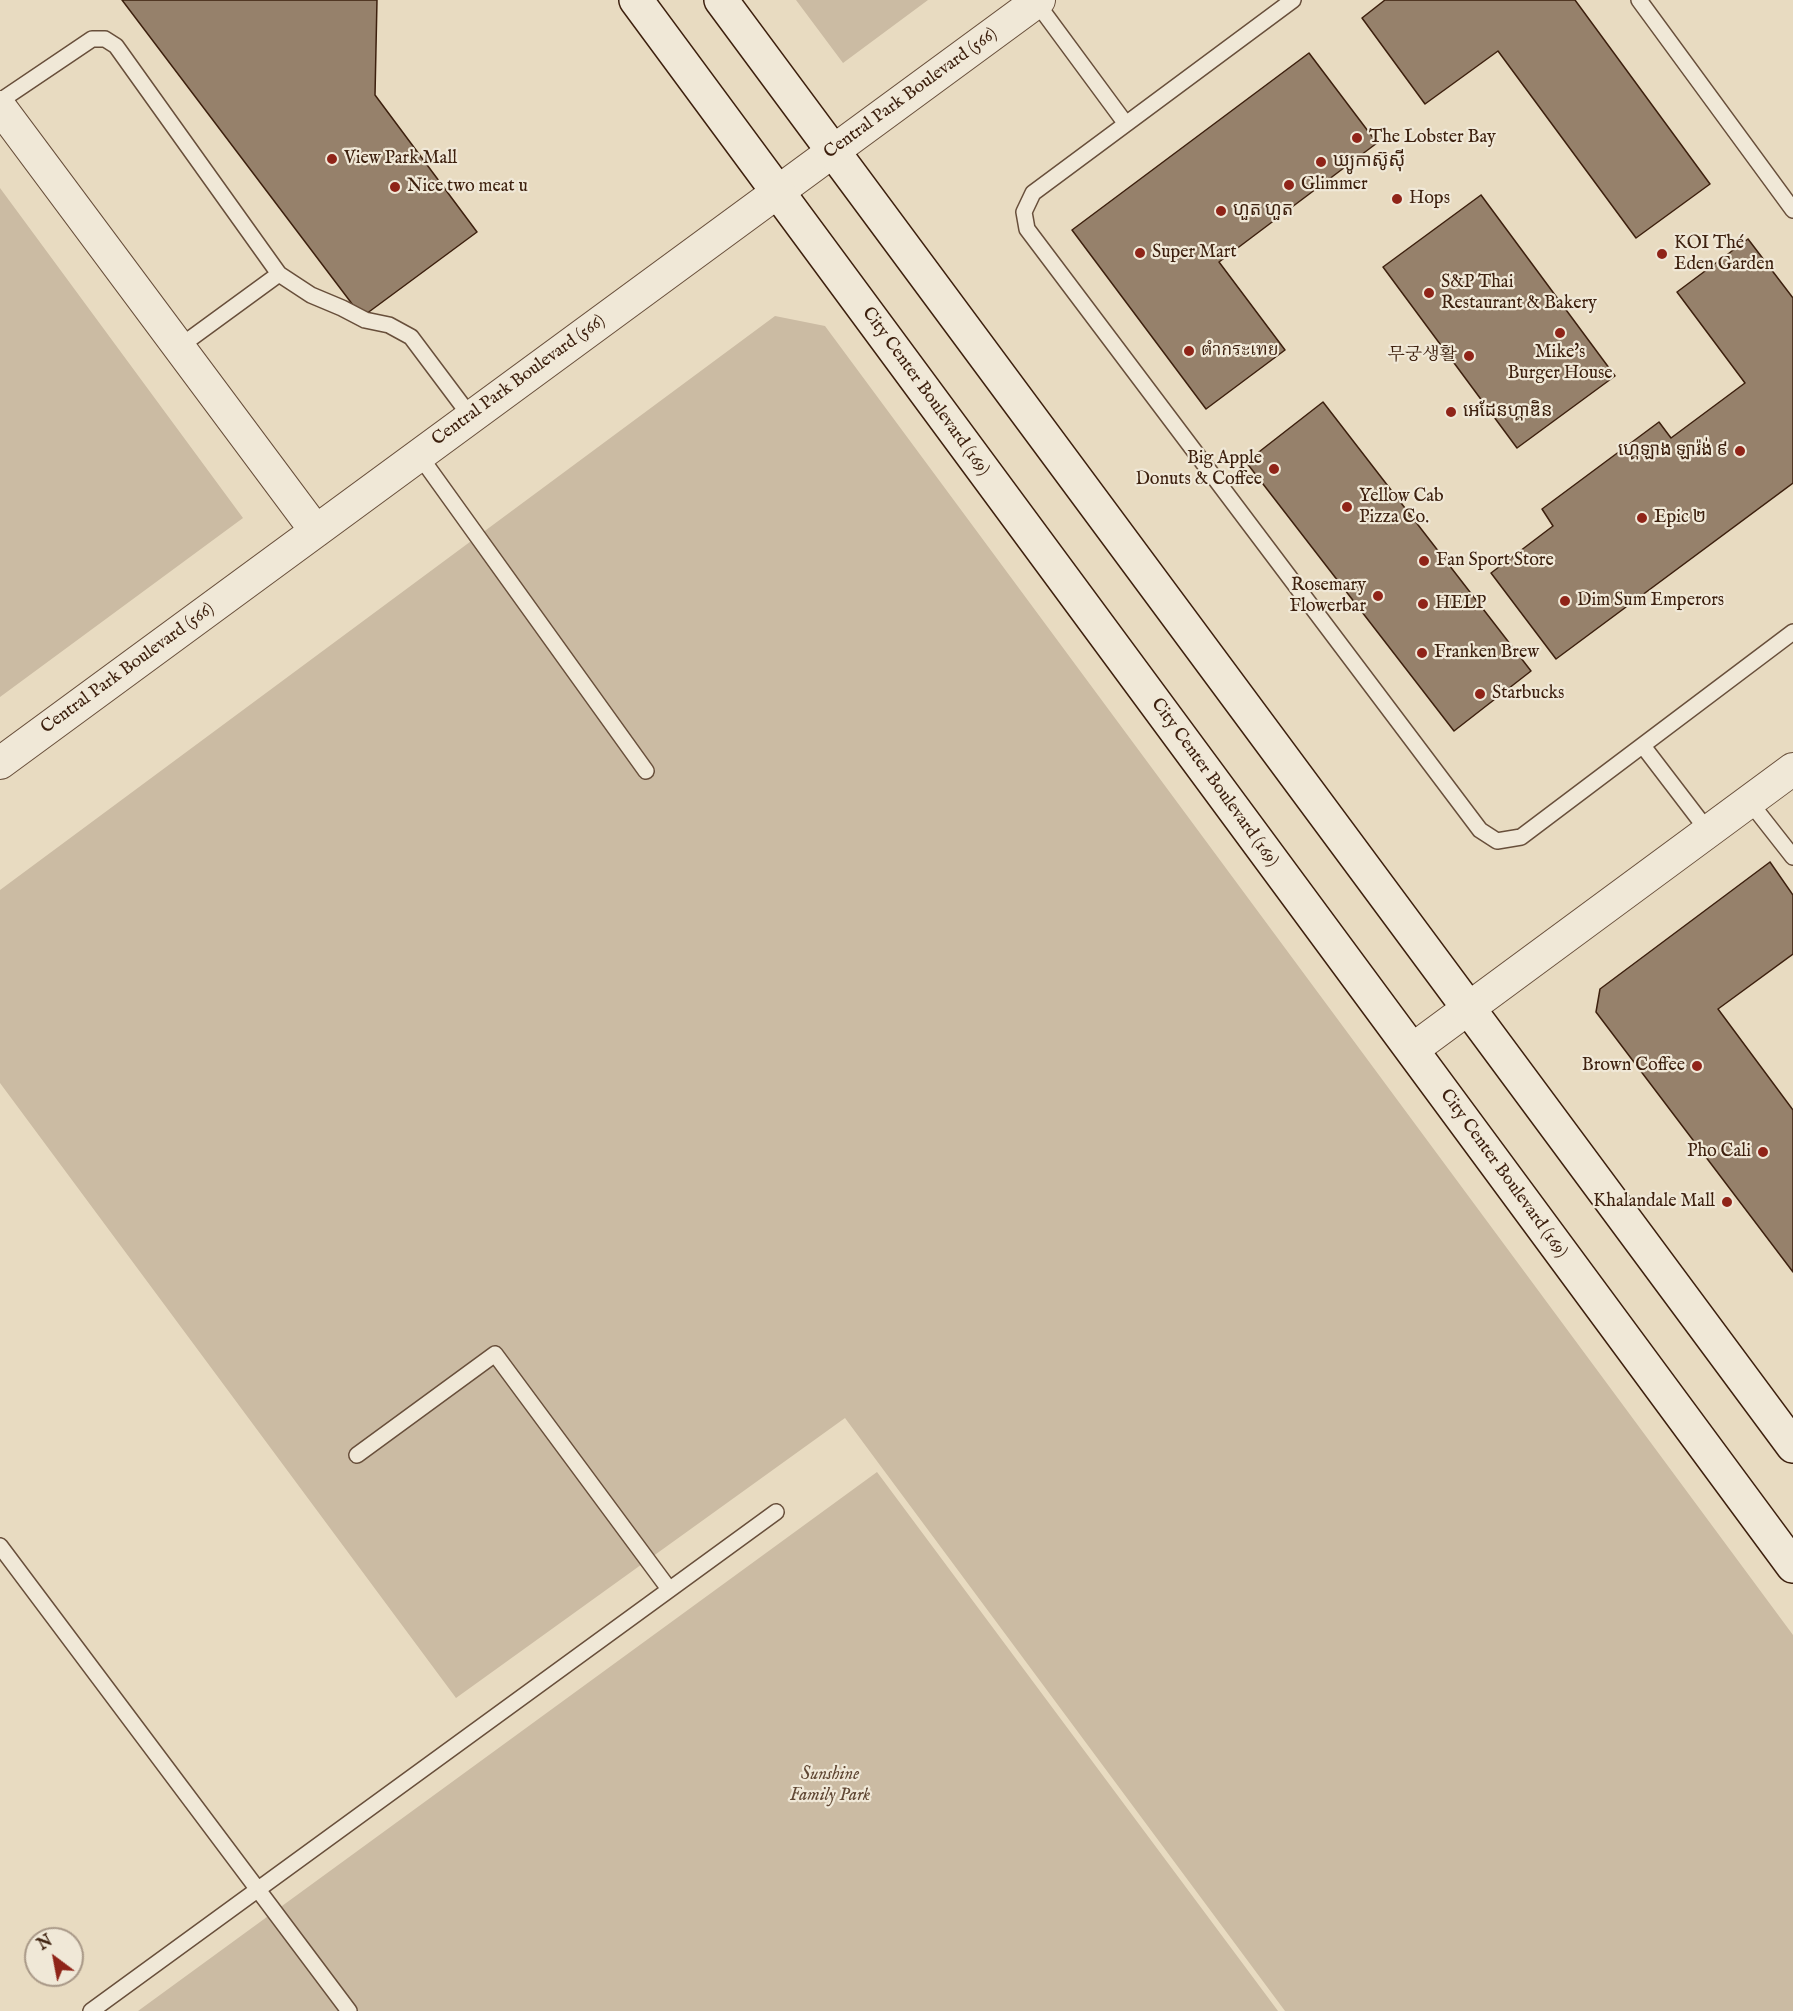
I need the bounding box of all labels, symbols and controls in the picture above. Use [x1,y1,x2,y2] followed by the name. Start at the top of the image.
[820,24,1002,164] street label: Central Park Boulevard (566)
[1369,127,1496,149] place label: The Lobster Bay
[1350,131,1364,145] marker: The Lobster Bay
[344,148,457,170] place label: View Park Mall
[1333,151,1405,173] place label: ឃ្យូកាស៊ូស៊ី
[325,152,339,166] marker: View Park Mall
[1314,155,1328,169] marker: ឃ្យូកាស៊ូស៊ី
[1301,174,1368,196] place label: Glimmer
[407,176,528,198] place label: Nice two meat u
[1282,178,1296,192] marker: Glimmer
[388,180,402,194] marker: Nice two meat u
[1409,188,1450,210] place label: Hops
[1390,192,1404,206] marker: Hops
[1233,200,1293,222] place label: ហួត ហួត
[1214,204,1228,218] marker: ហួត ហួត
[1674,233,1774,276] place label: KOI Thé Eden Garden
[1152,242,1237,264] place label: Super Mart
[1133,246,1147,260] marker: Super Mart
[1655,247,1669,261] marker: KOI Thé Eden Garden
[1441,272,1597,314] place label: S&P Thai Restaurant & Bakery
[1422,286,1436,300] marker: S&P Thai Restaurant & Bakery
[856,303,994,481] street label: City Center Boulevard (169)
[428,311,610,451] street label: Central Park Boulevard (566)
[1553,326,1567,340] marker: Mike's Burger House
[1201,340,1279,362] place label: ตำกระเทย
[1507,342,1613,385] place label: Mike's Burger House
[1182,344,1196,358] marker: ตำกระเทย
[1387,345,1457,367] place label: 무궁생활
[1462,349,1476,363] marker: 무궁생활
[1463,401,1552,423] place label: អេដែនហ្គាឌិន
[1444,405,1458,419] marker: អេដែនហ្គាឌិន
[1618,440,1728,462] place label: ហ្គេឡាង ឡារ៉ង់ ៩
[1733,444,1747,458] marker: ហ្គេឡាង ឡារ៉ង់ ៩
[1135,448,1262,490] place label: Big Apple Donuts & Coffee
[1267,462,1281,476] marker: Big Apple Donuts & Coffee
[1359,486,1444,528] place label: Yellow Cab Pizza Co.
[1340,500,1354,514] marker: Yellow Cab Pizza Co.
[1654,507,1706,529] place label: Epic ២
[1635,511,1649,525] marker: Epic ២
[1436,550,1554,572] place label: Fan Sport Store
[1417,554,1431,568] marker: Fan Sport Store
[1290,575,1366,618] place label: Rosemary Flowerbar
[1371,589,1385,603] marker: Rosemary Flowerbar
[1577,590,1724,612] place label: Dim Sum Emperors
[1435,593,1486,615] place label: HELP
[1558,594,1572,608] marker: Dim Sum Emperors
[1416,597,1430,611] marker: HELP
[37,599,219,739] street label: Central Park Boulevard (566)
[1434,642,1539,664] place label: Franken Brew
[1415,646,1429,660] marker: Franken Brew
[1492,683,1564,705] place label: Starbucks
[1473,687,1487,701] marker: Starbucks
[1145,694,1283,872] street label: City Center Boulevard (169)
[1582,1055,1685,1077] place label: Brown Coffee
[1690,1059,1704,1073] marker: Brown Coffee
[1434,1085,1572,1263] street label: City Center Boulevard (169)
[1687,1141,1751,1163] place label: Pho Cali
[1756,1145,1770,1159] marker: Pho Cali
[1593,1191,1715,1213] place label: Khalandale Mall
[1720,1195,1734,1209] marker: Khalandale Mall
[790,1764,870,1806] park label: Sunshine Family Park
[24,1927,84,1987] north arrow
[34,1931,57,1956] text: N

